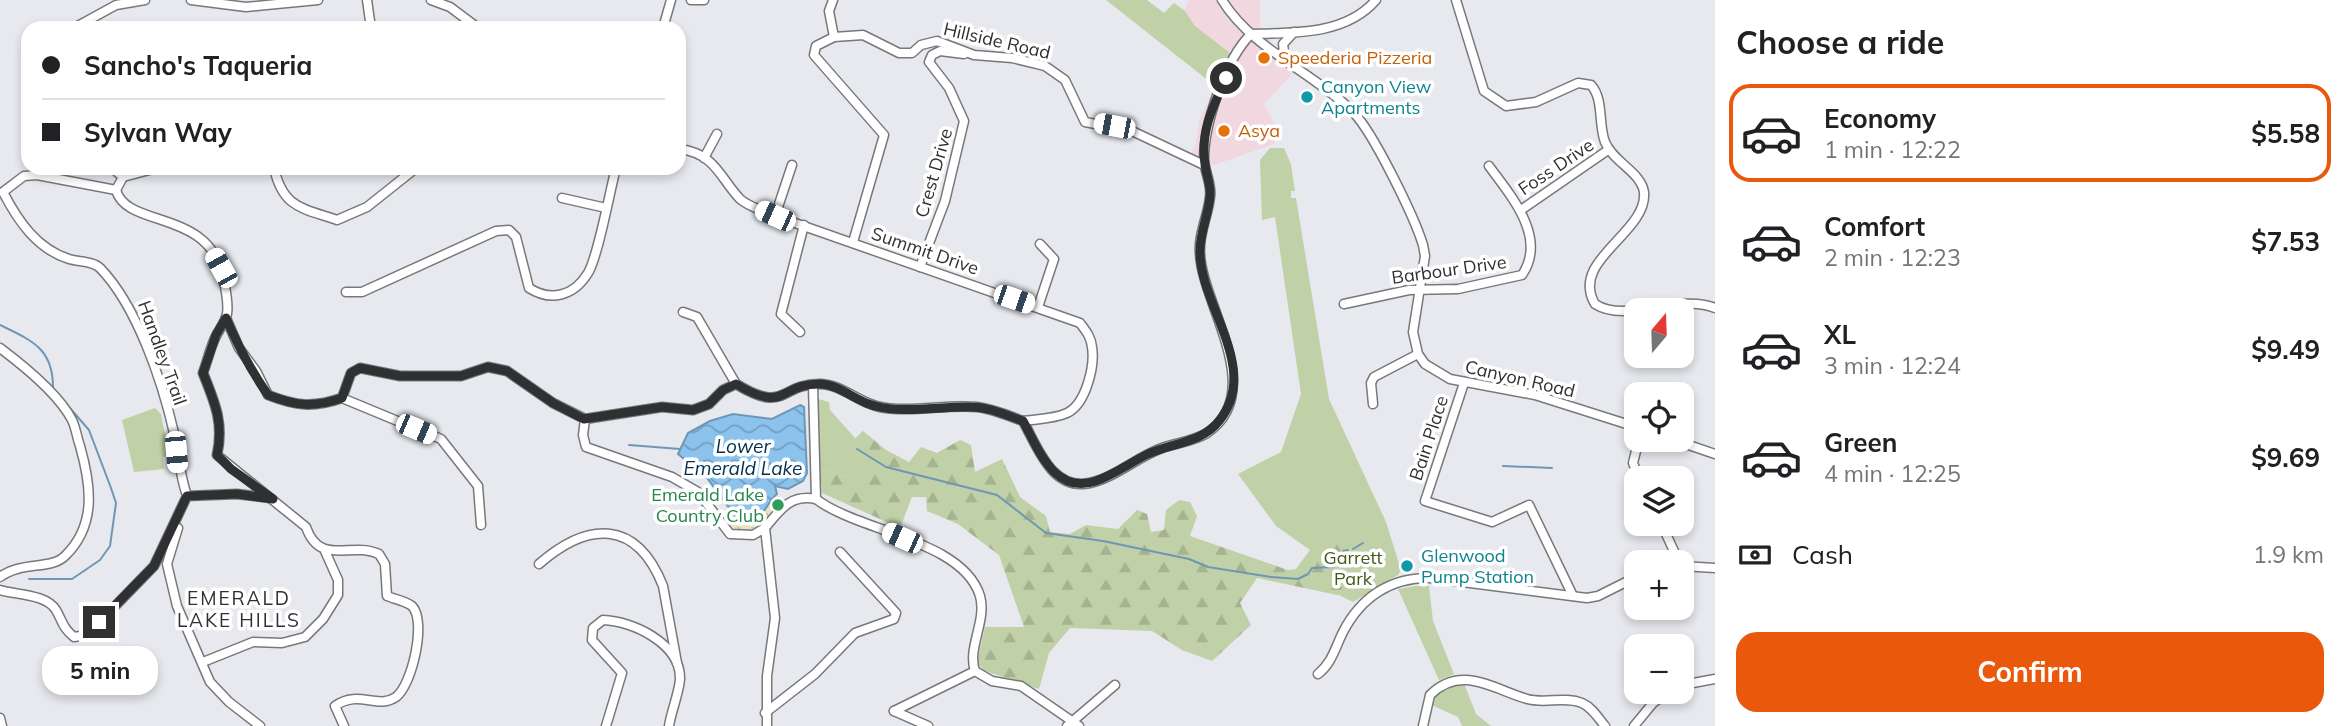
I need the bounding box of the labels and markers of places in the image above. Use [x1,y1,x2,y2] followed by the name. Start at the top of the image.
[1278,46,1432,69] place label: Speederia Pizzeria
[1256,50,1272,66] marker: Speederia Pizzeria
[1321,75,1432,119] place label: Canyon View Apartments
[1299,89,1315,105] marker: Canyon View Apartments
[1238,119,1280,142] place label: Asya
[1216,123,1232,139] marker: Asya
[651,483,764,527] place label: Emerald Lake Country Club
[770,497,786,513] marker: Emerald Lake Country Club
[1421,544,1534,588] place label: Glenwood Pump Station
[1399,558,1415,574] marker: Glenwood Pump Station

